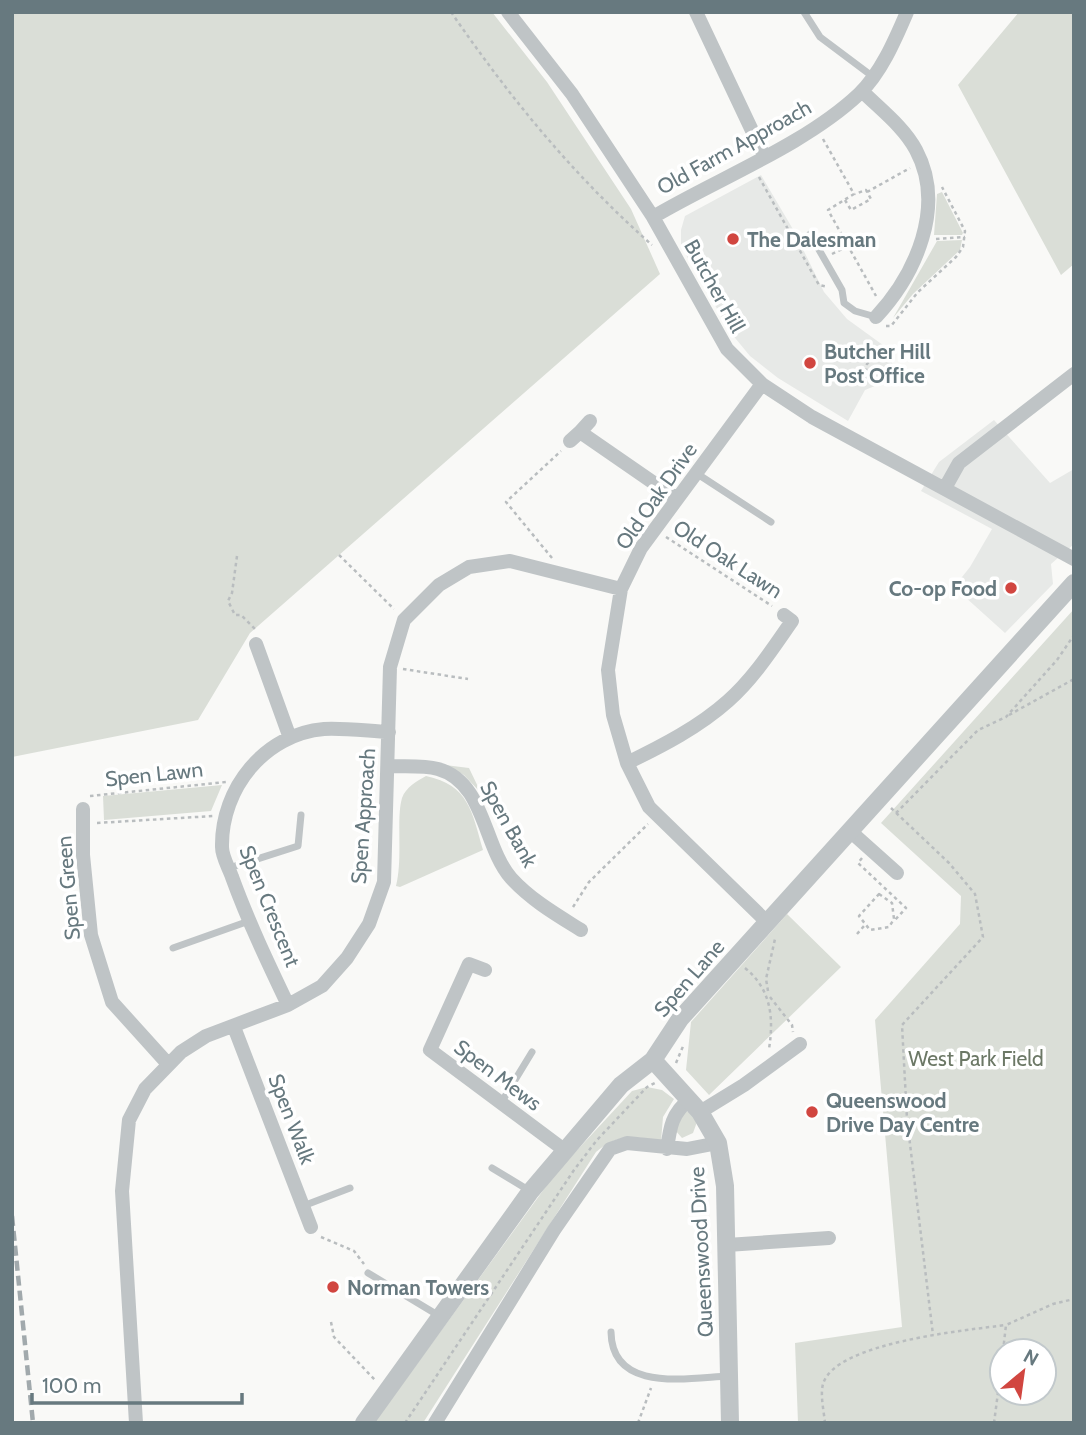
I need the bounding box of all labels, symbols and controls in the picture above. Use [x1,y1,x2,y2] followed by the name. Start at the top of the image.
[653,94,815,200] street label: Old Farm Approach
[747,227,876,252] place label: The Dalesman
[725,231,741,247] marker: The Dalesman
[679,235,751,337] street label: Butcher Hill
[824,339,931,388] place label: Butcher Hill Post Office
[802,355,818,371] marker: Butcher Hill Post Office
[610,438,702,554] street label: Old Oak Drive
[669,515,787,603] street label: Old Oak Lawn
[889,576,997,601] place label: Co-op Food
[1003,580,1019,596] marker: Co-op Food
[346,747,380,885] street label: Spen Approach
[104,756,204,792] street label: Spen Lawn
[475,776,543,872] street label: Spen Bank
[51,835,85,941] street label: Spen Green
[234,842,306,970] street label: Spen Crescent
[649,934,729,1022] street label: Spen Lane
[450,1034,547,1116] street label: Spen Mews
[908,1046,1044,1071] park label: West Park Field
[263,1070,321,1168] street label: Spen Walk
[826,1088,979,1137] place label: Queenswood Drive Day Centre
[804,1104,820,1120] marker: Queenswood Drive Day Centre
[684,1166,718,1338] street label: Queenswood Drive
[347,1275,489,1300] place label: Norman Towers
[325,1279,341,1295] marker: Norman Towers
[988,1337,1058,1407] north arrow
[1020,1344,1042,1371] text: N
[32,1362,242,1406] scale bar
[42,1373,101,1398] text: 100 m

